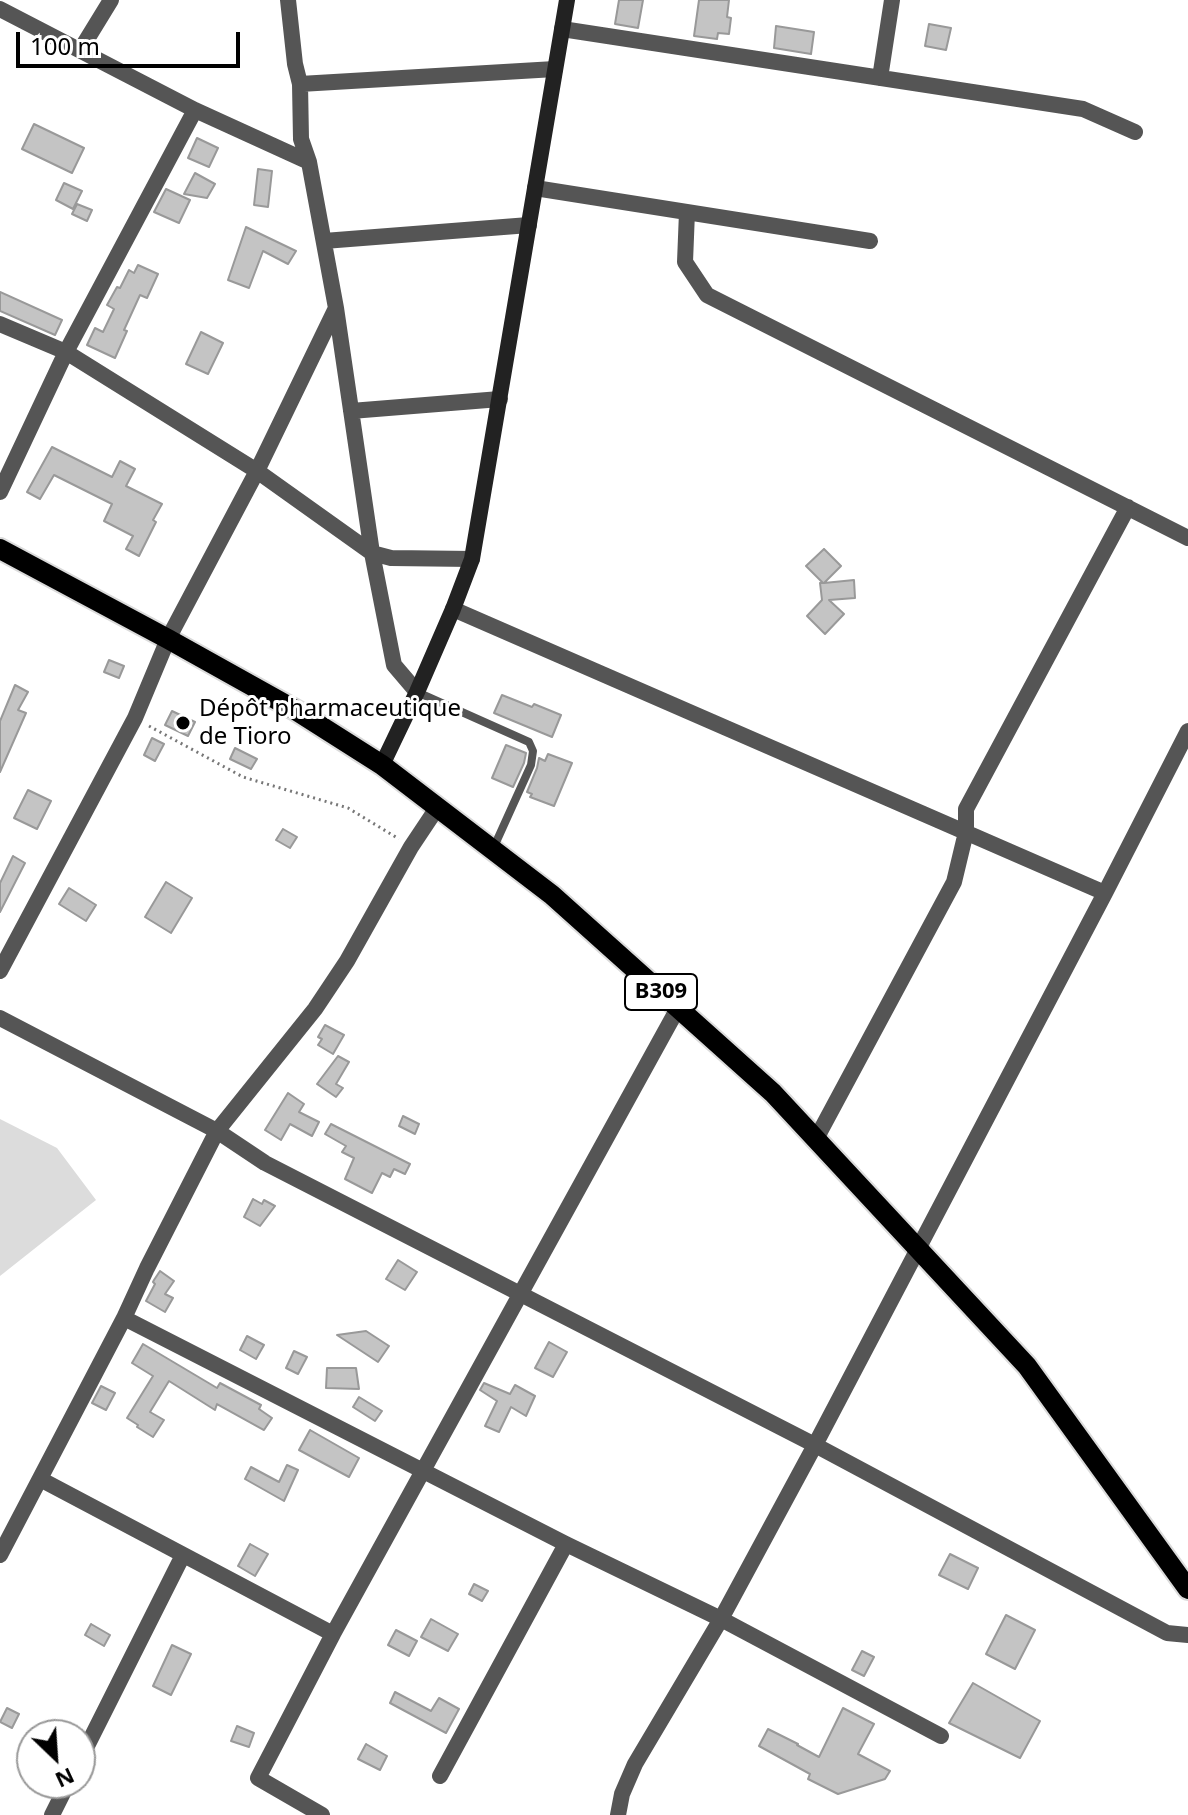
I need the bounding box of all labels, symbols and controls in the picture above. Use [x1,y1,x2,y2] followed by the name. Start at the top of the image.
[20,16,244,66] scale bar
[30,29,100,62] text: 100 m
[199,695,461,751] place label: Dépôt pharmaceutique de Tioro
[174,714,192,732] marker: Dépôt pharmaceutique de Tioro
[625,974,697,1010] road number: B309
[16,1719,96,1799] north arrow
[51,1762,80,1796] text: N

